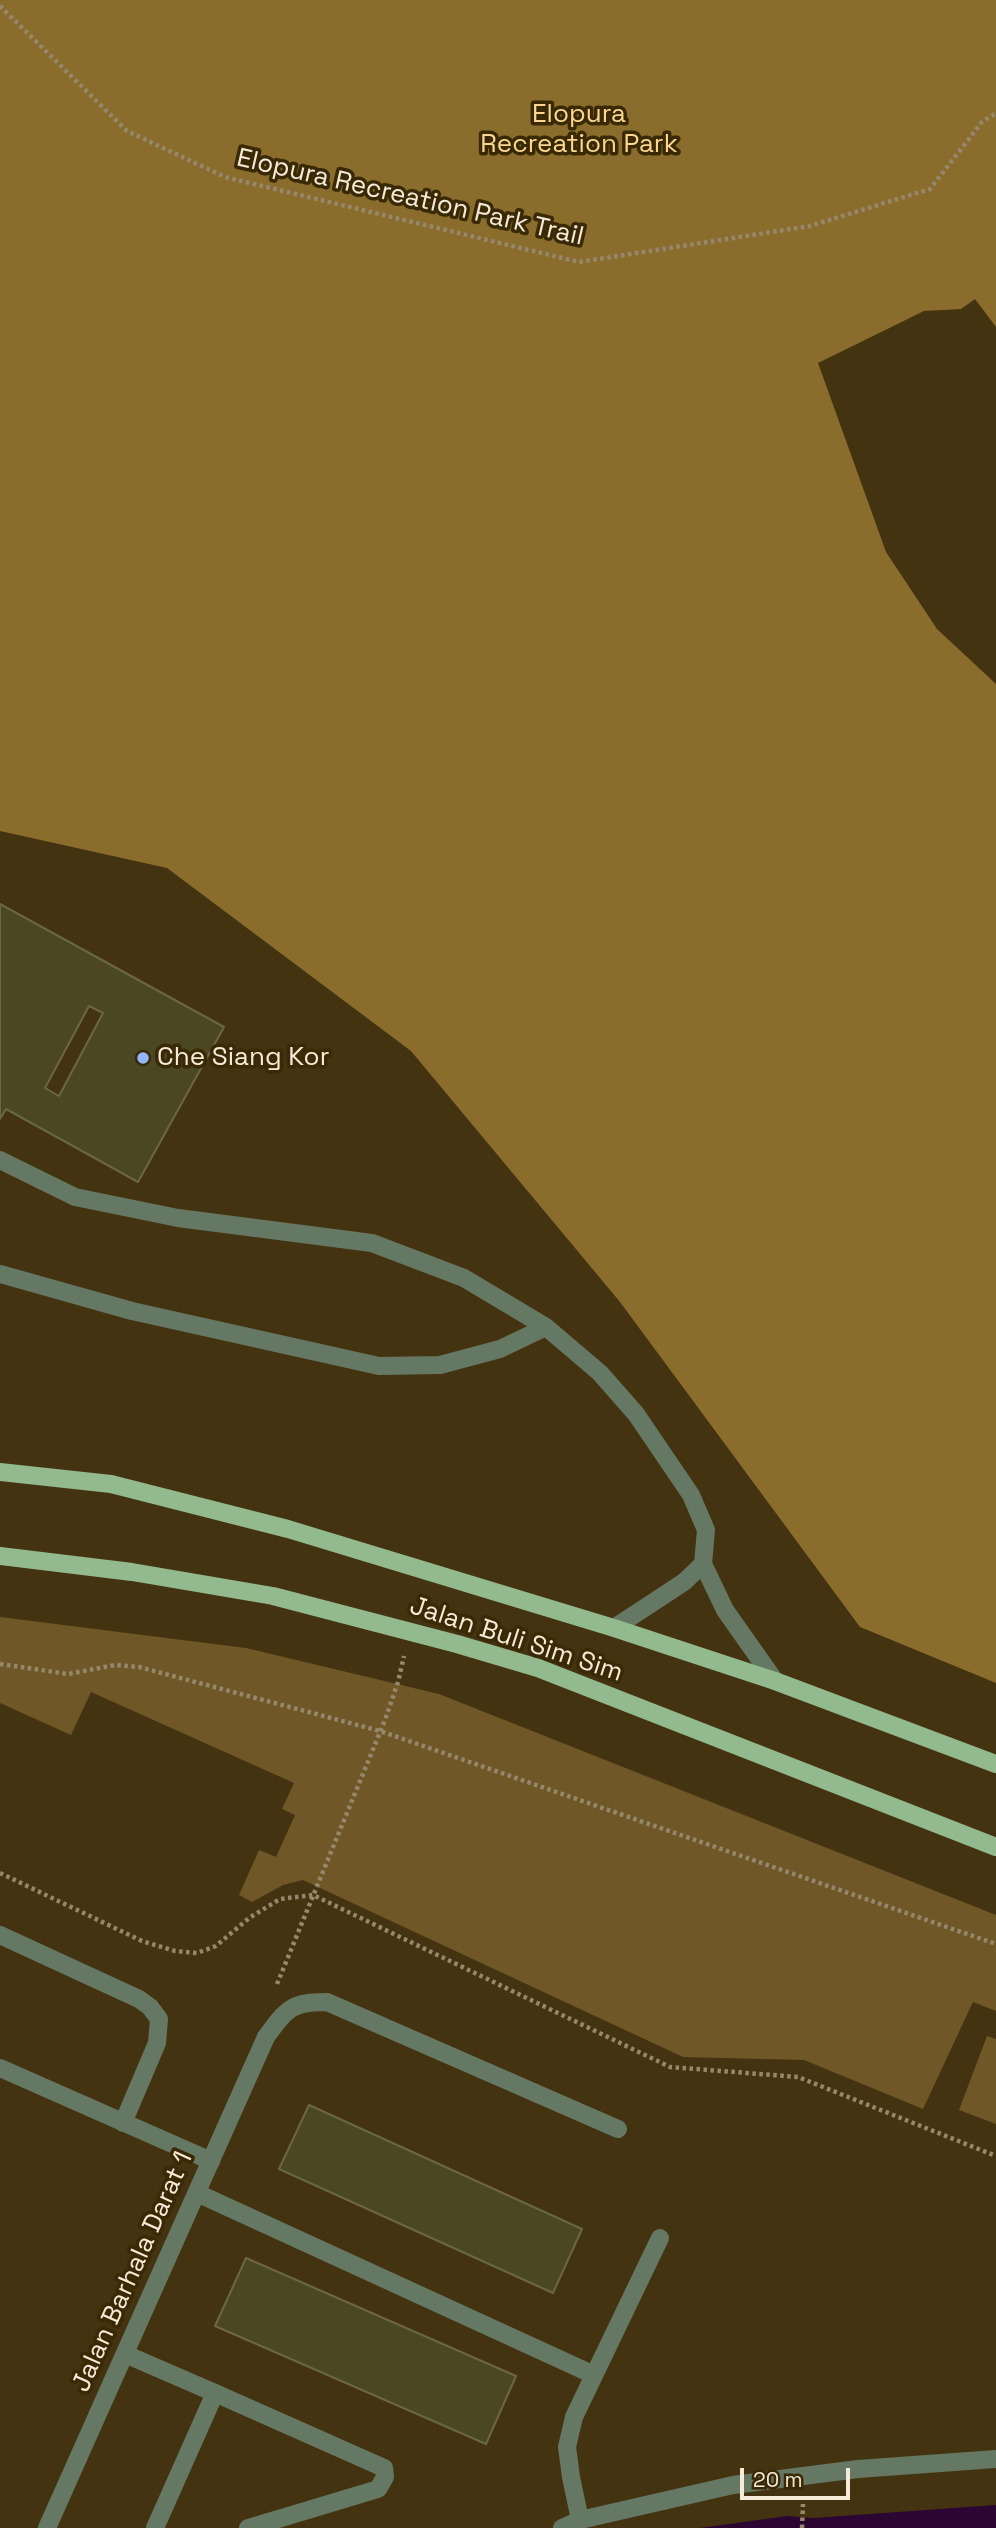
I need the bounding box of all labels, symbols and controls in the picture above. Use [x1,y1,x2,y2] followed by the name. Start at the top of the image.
[480,99,678,160] park label: Elopura Recreation Park
[234,143,586,253] street label: Elopura Recreation Park Trail
[157,1042,329,1074] place label: Che Siang Kor
[135,1050,151,1066] marker: Che Siang Kor
[406,1591,626,1689] street label: Jalan Buli Sim Sim
[66,2147,200,2397] street label: Jalan Barhala Darat 1
[744,2454,854,2498] scale bar
[753,2466,803,2493] text: 20 m

